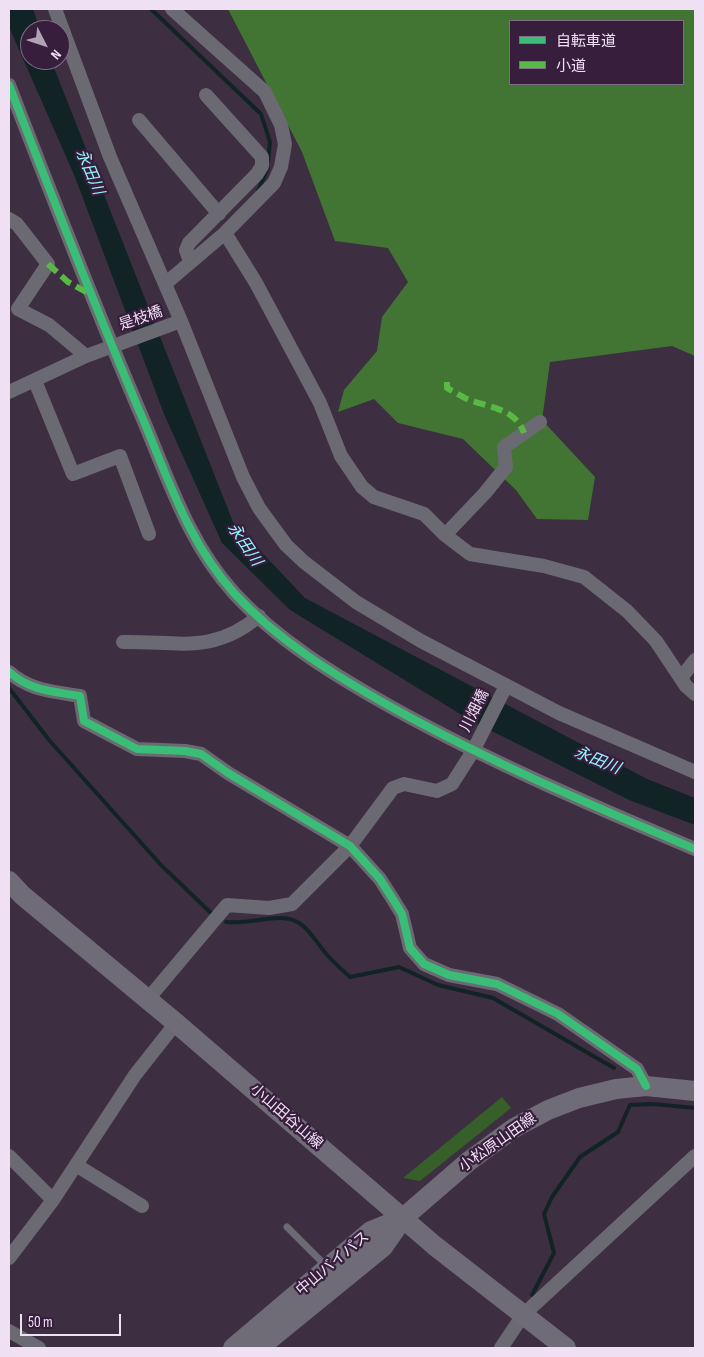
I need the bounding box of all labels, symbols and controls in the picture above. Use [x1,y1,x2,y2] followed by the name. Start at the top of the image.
[20,20,70,70] north arrow
[509,20,684,85] legend
[556,32,616,51] text: 自転車道
[47,46,65,63] text: N
[556,57,586,76] text: 小道
[71,146,107,198] water label: 永田川
[117,303,165,335] street label: 是枝橋
[223,520,265,570] water label: 永田川
[457,687,493,735] street label: 川畑橋
[571,743,623,779] water label: 永田川
[246,1081,326,1153] street label: 小山田谷山線
[456,1110,540,1176] street label: 小松原山田線
[293,1228,373,1300] street label: 中山バイパス
[22,1304,124,1336] scale bar
[28,1313,53,1332] text: 50 m

